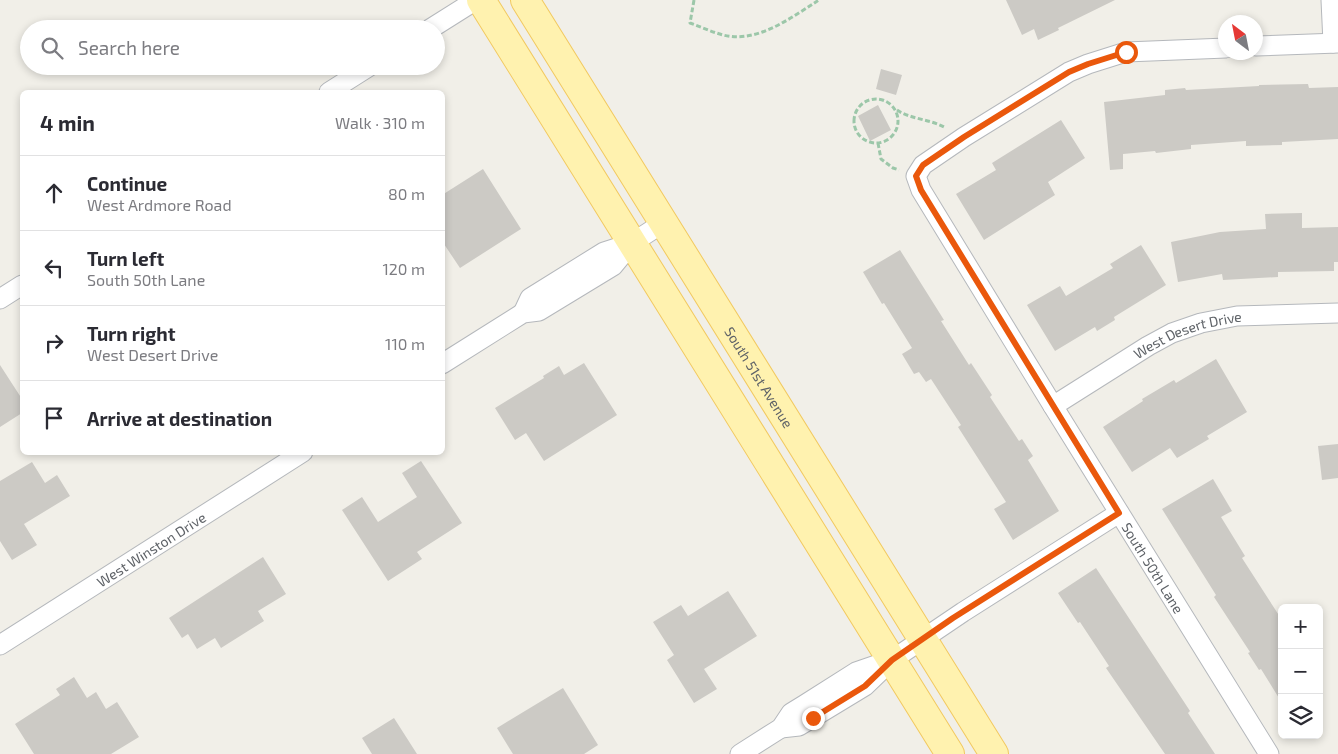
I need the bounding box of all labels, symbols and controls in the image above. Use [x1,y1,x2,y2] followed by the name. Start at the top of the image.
[1218,15,1263,60] north arrow
[20,20,445,75] search box
[38,34,66,62] icon: search
[78,36,180,59] text: Search here
[1115,41,1138,64] route start
[40,110,95,135] text: 4 min
[335,113,425,132] text: Walk · 310 m
[87,172,167,195] text: Continue
[40,179,68,207] icon: ahead
[388,184,425,203] text: 80 m
[87,195,232,214] text: West Ardmore Road
[87,247,164,270] text: Turn left
[40,254,68,282] icon: left
[382,259,425,278] text: 120 m
[87,270,205,289] text: South 50th Lane
[1130,307,1242,362] street label: West Desert Drive
[87,322,175,345] text: Turn right
[722,323,797,431] street label: South 51st Avenue
[40,329,68,357] icon: right
[385,334,425,353] text: 110 m
[87,345,218,364] text: West Desert Drive
[40,404,68,432] icon: arrive
[87,407,272,430] text: Arrive at destination
[93,508,209,590] street label: West Winston Drive
[1119,519,1188,616] street label: South 50th Lane
[1278,604,1323,739] map controls
[1278,604,1323,649] button: +
[1278,649,1323,694] button: −
[1278,694,1323,739] button: layers
[802,707,825,730] route end

